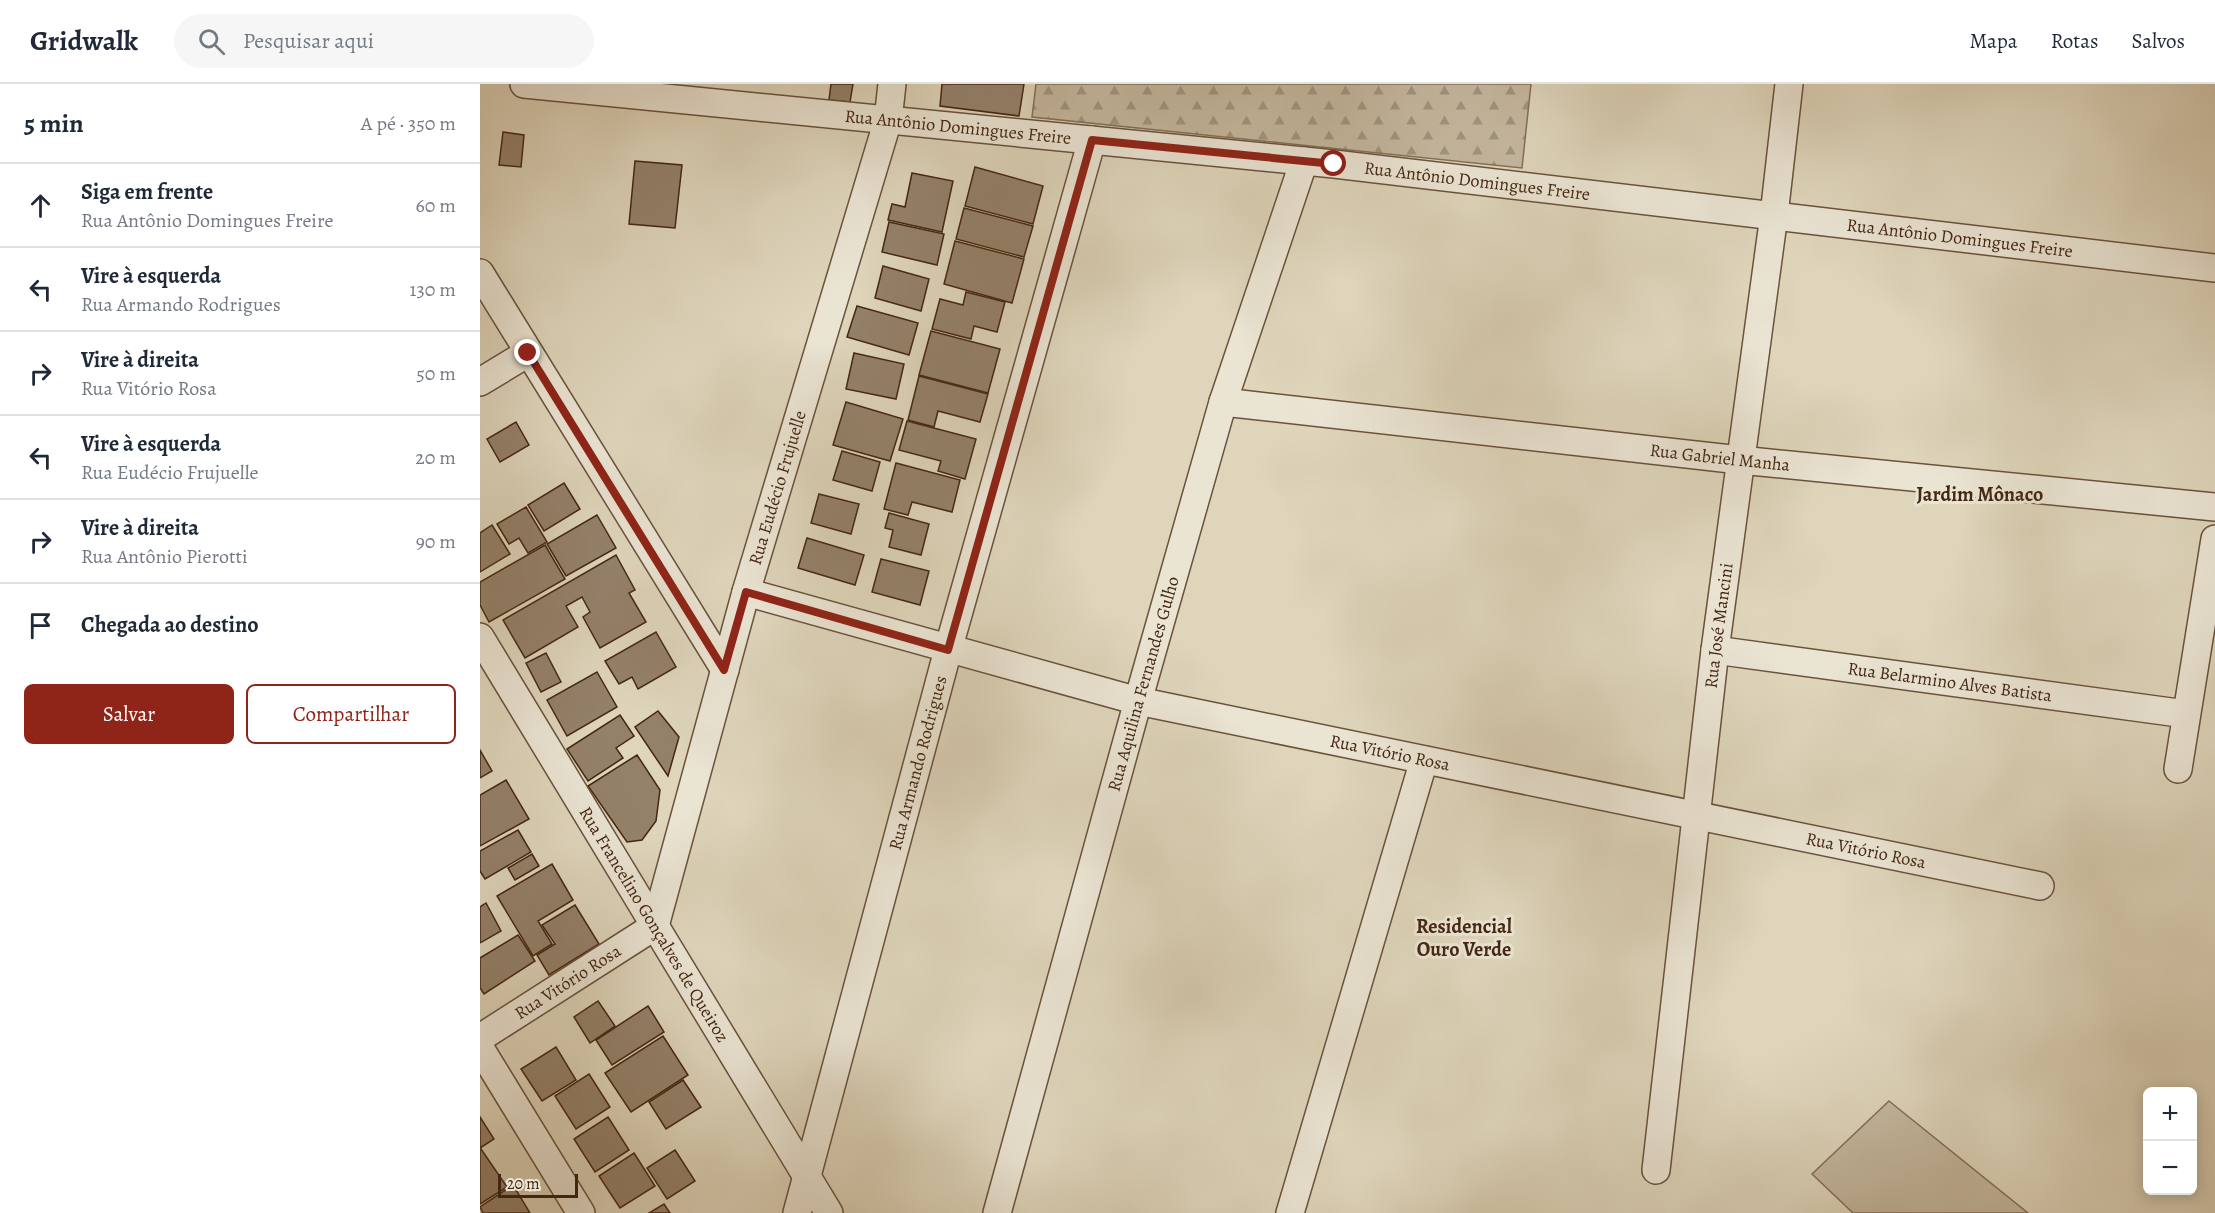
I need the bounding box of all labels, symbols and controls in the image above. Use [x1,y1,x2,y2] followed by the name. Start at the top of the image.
[174,14,594,68] search box
[30,22,138,60] text: Gridwalk
[195,25,228,58] icon: search
[243,26,374,56] text: Pesquisar aqui
[1969,27,2018,55] text: Mapa
[2051,27,2098,55] text: Rotas
[2131,27,2185,55] text: Salvos
[844,104,1072,150] street label: Rua Antônio Domingues Freire
[24,106,84,141] text: 5 min
[361,110,456,137] text: A pé · 350 m
[1320,150,1346,176] route start
[1363,156,1591,206] street label: Rua Antônio Domingues Freire
[81,177,213,207] text: Siga em frente
[24,189,57,222] icon: ahead
[416,192,456,219] text: 60 m
[81,207,333,234] text: Rua Antônio Domingues Freire
[1845,213,2074,263] street label: Rua Antônio Domingues Freire
[81,261,221,291] text: Vire à esquerda
[24,273,57,306] icon: left
[410,276,456,303] text: 130 m
[81,291,281,318] text: Rua Armando Rodrigues
[514,339,540,365] route end
[81,345,199,375] text: Vire à direita
[24,357,57,390] icon: right
[416,360,456,387] text: 50 m
[81,375,216,402] text: Rua Vitório Rosa
[743,408,812,568] street label: Rua Eudécio Frujuelle
[81,429,221,459] text: Vire à esquerda
[1649,438,1792,477] street label: Rua Gabriel Manha
[24,441,57,474] icon: left
[415,444,456,471] text: 20 m
[81,459,259,486] text: Rua Eudécio Frujuelle
[1917,481,2043,508] district label: Jardim Mônaco
[81,513,199,543] text: Vire à direita
[24,525,57,558] icon: right
[416,528,456,555] text: 90 m
[81,543,248,570] text: Rua Antônio Pierotti
[1699,561,1739,690] street label: Rua José Mancini
[1102,573,1185,794] street label: Rua Aquilina Fernandes Gulho
[24,609,57,642] icon: arrive
[81,610,259,640] text: Chegada ao destino
[1846,656,2054,708] street label: Rua Belarmino Alves Batista
[883,673,953,853] street label: Rua Armando Rodrigues
[24,684,234,744] button: Salvar
[246,684,456,744] button: Compartilhar
[1328,729,1453,777] street label: Rua Vitório Rosa
[573,802,735,1047] street label: Rua Francelino Gonçalves de Queiroz
[1804,826,1929,874] street label: Rua Vitório Rosa
[1416,913,1513,963] district label: Residencial Ouro Verde
[510,939,626,1025] street label: Rua Vitório Rosa
[2143,1087,2197,1195] map controls
[2143,1087,2197,1141] button: +
[2143,1141,2197,1195] button: −
[498,1171,578,1198] scale bar
[507,1173,540,1195] text: 20 m

